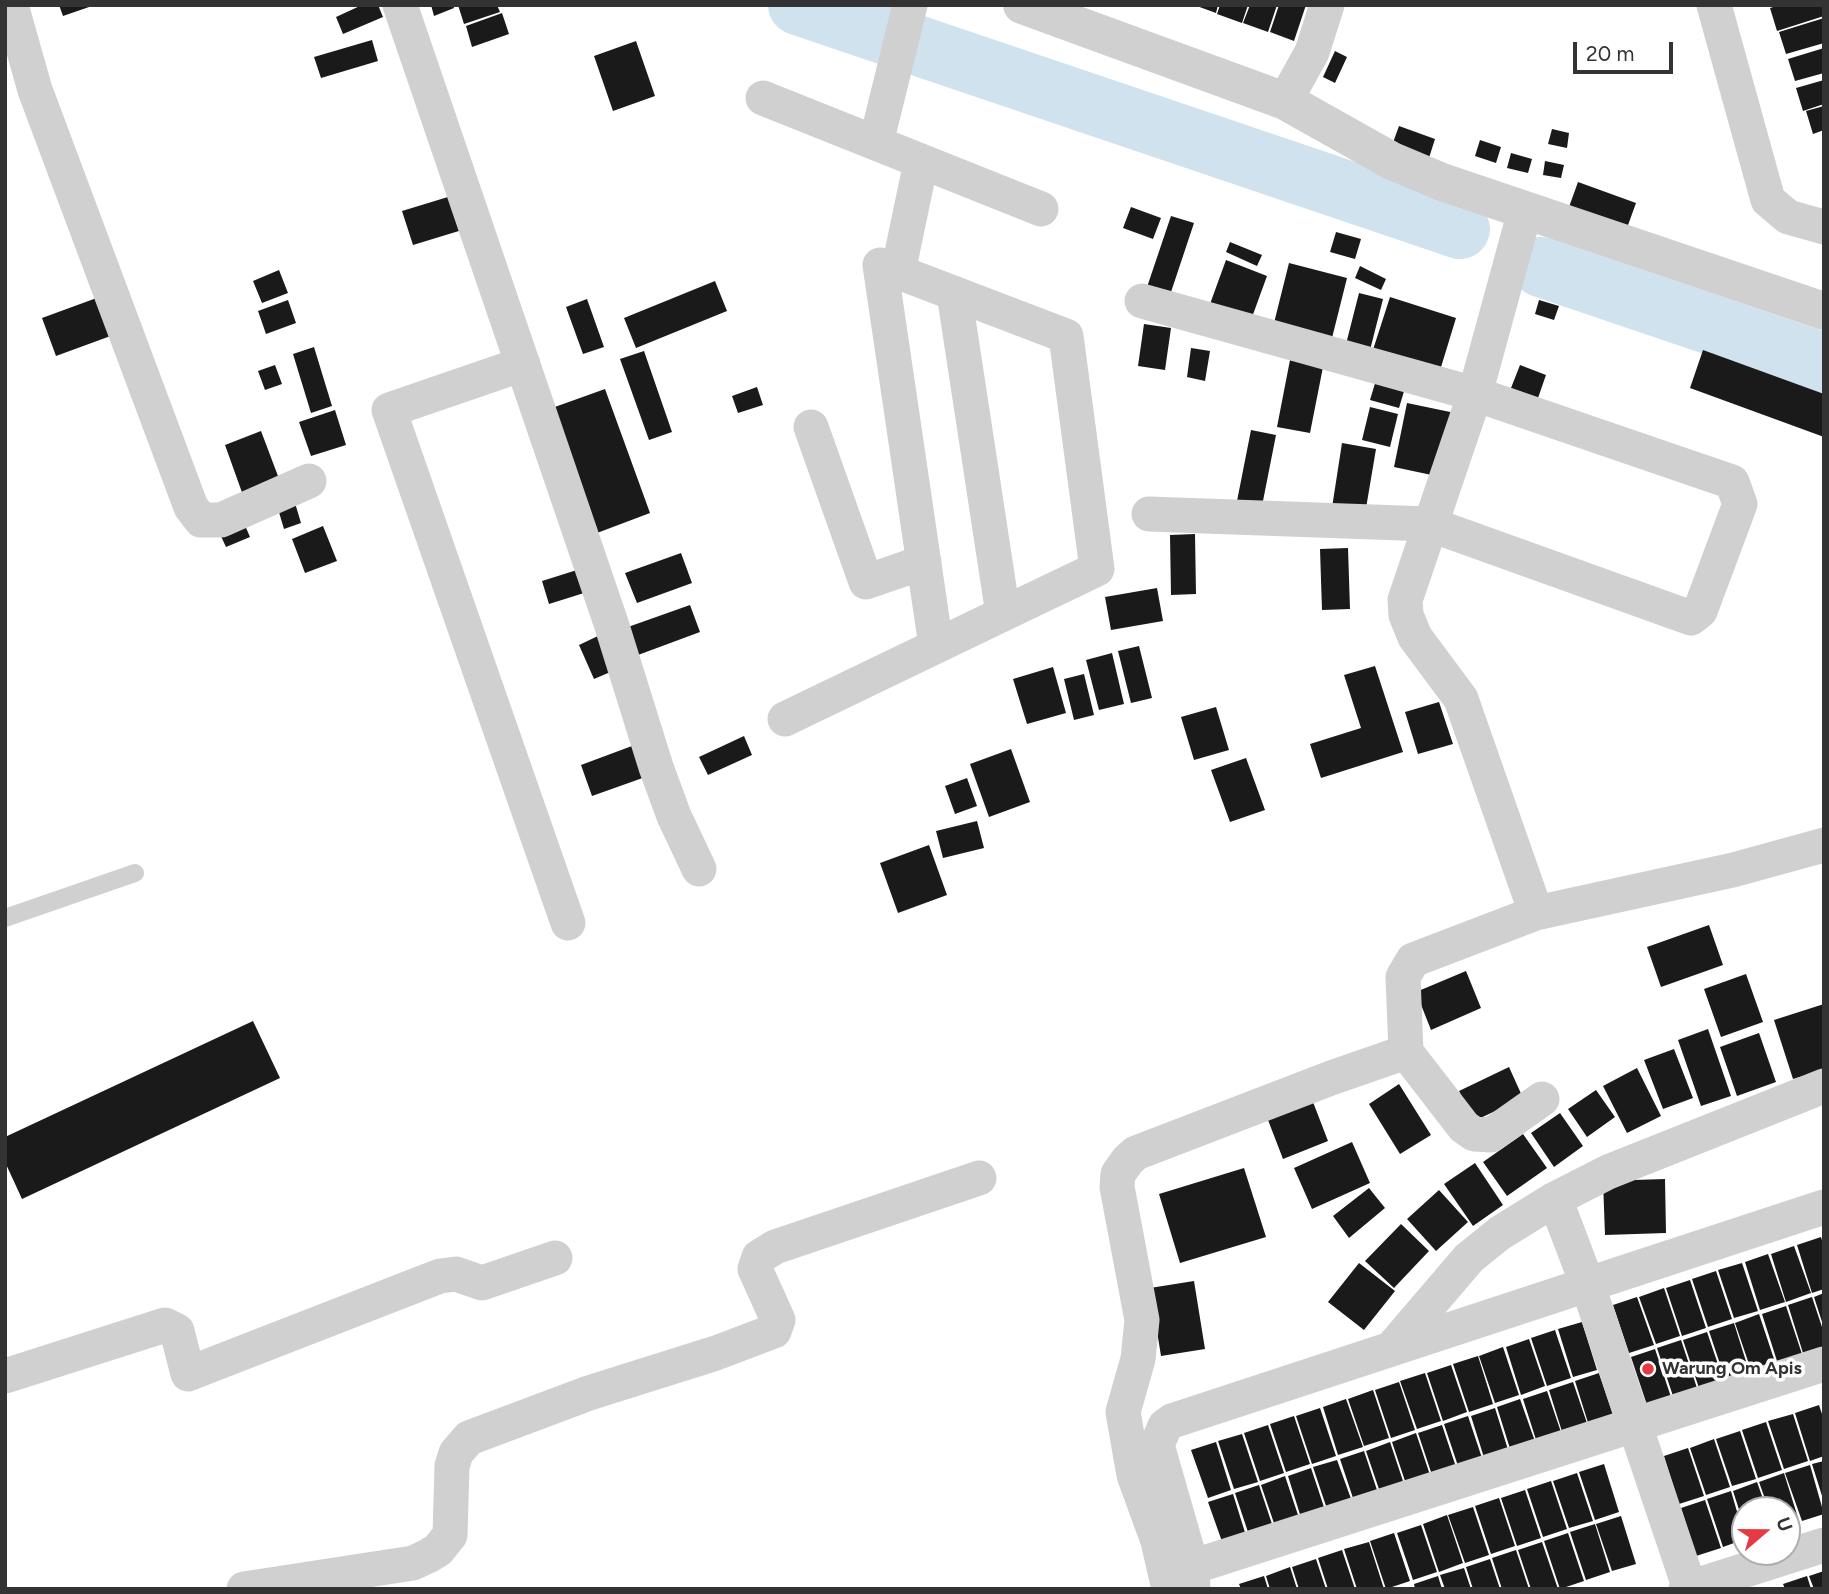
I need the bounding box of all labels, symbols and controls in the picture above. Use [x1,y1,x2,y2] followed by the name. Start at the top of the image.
[1577,28,1677,72] scale bar
[1586,41,1634,66] text: 20 m
[1662,1358,1802,1380] place label: Warung Om Apis
[1640,1361,1656,1377] marker: Warung Om Apis
[1731,1496,1801,1566] north arrow
[1771,1514,1797,1535] text: U

